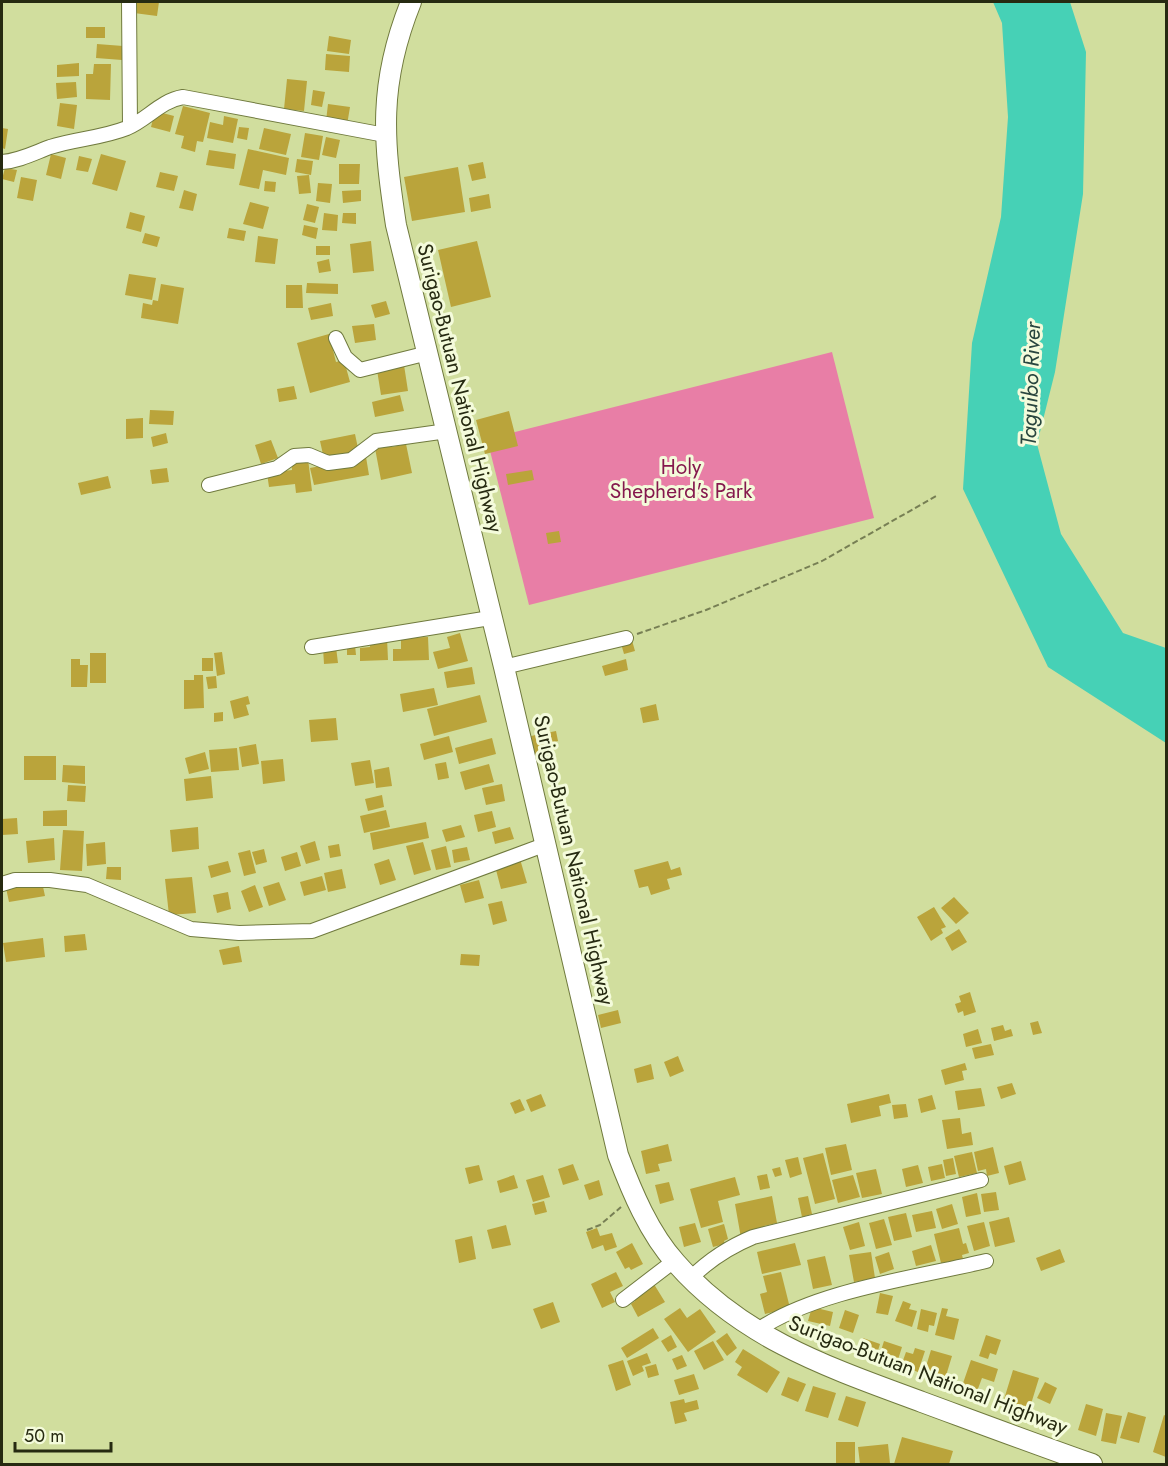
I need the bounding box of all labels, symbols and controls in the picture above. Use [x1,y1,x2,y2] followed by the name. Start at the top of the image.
[410,240,511,536] street label: Surigao-Butuan National Highway
[1012,320,1048,447] water label: Taguibo River
[610,452,753,506] park label: Holy Shepherd's Park
[526,712,622,1009] street label: Surigao-Butuan National Highway
[784,1308,1073,1442] street label: Surigao-Butuan National Highway
[15,1415,111,1453] scale bar
[24,1423,64,1449] text: 50 m

